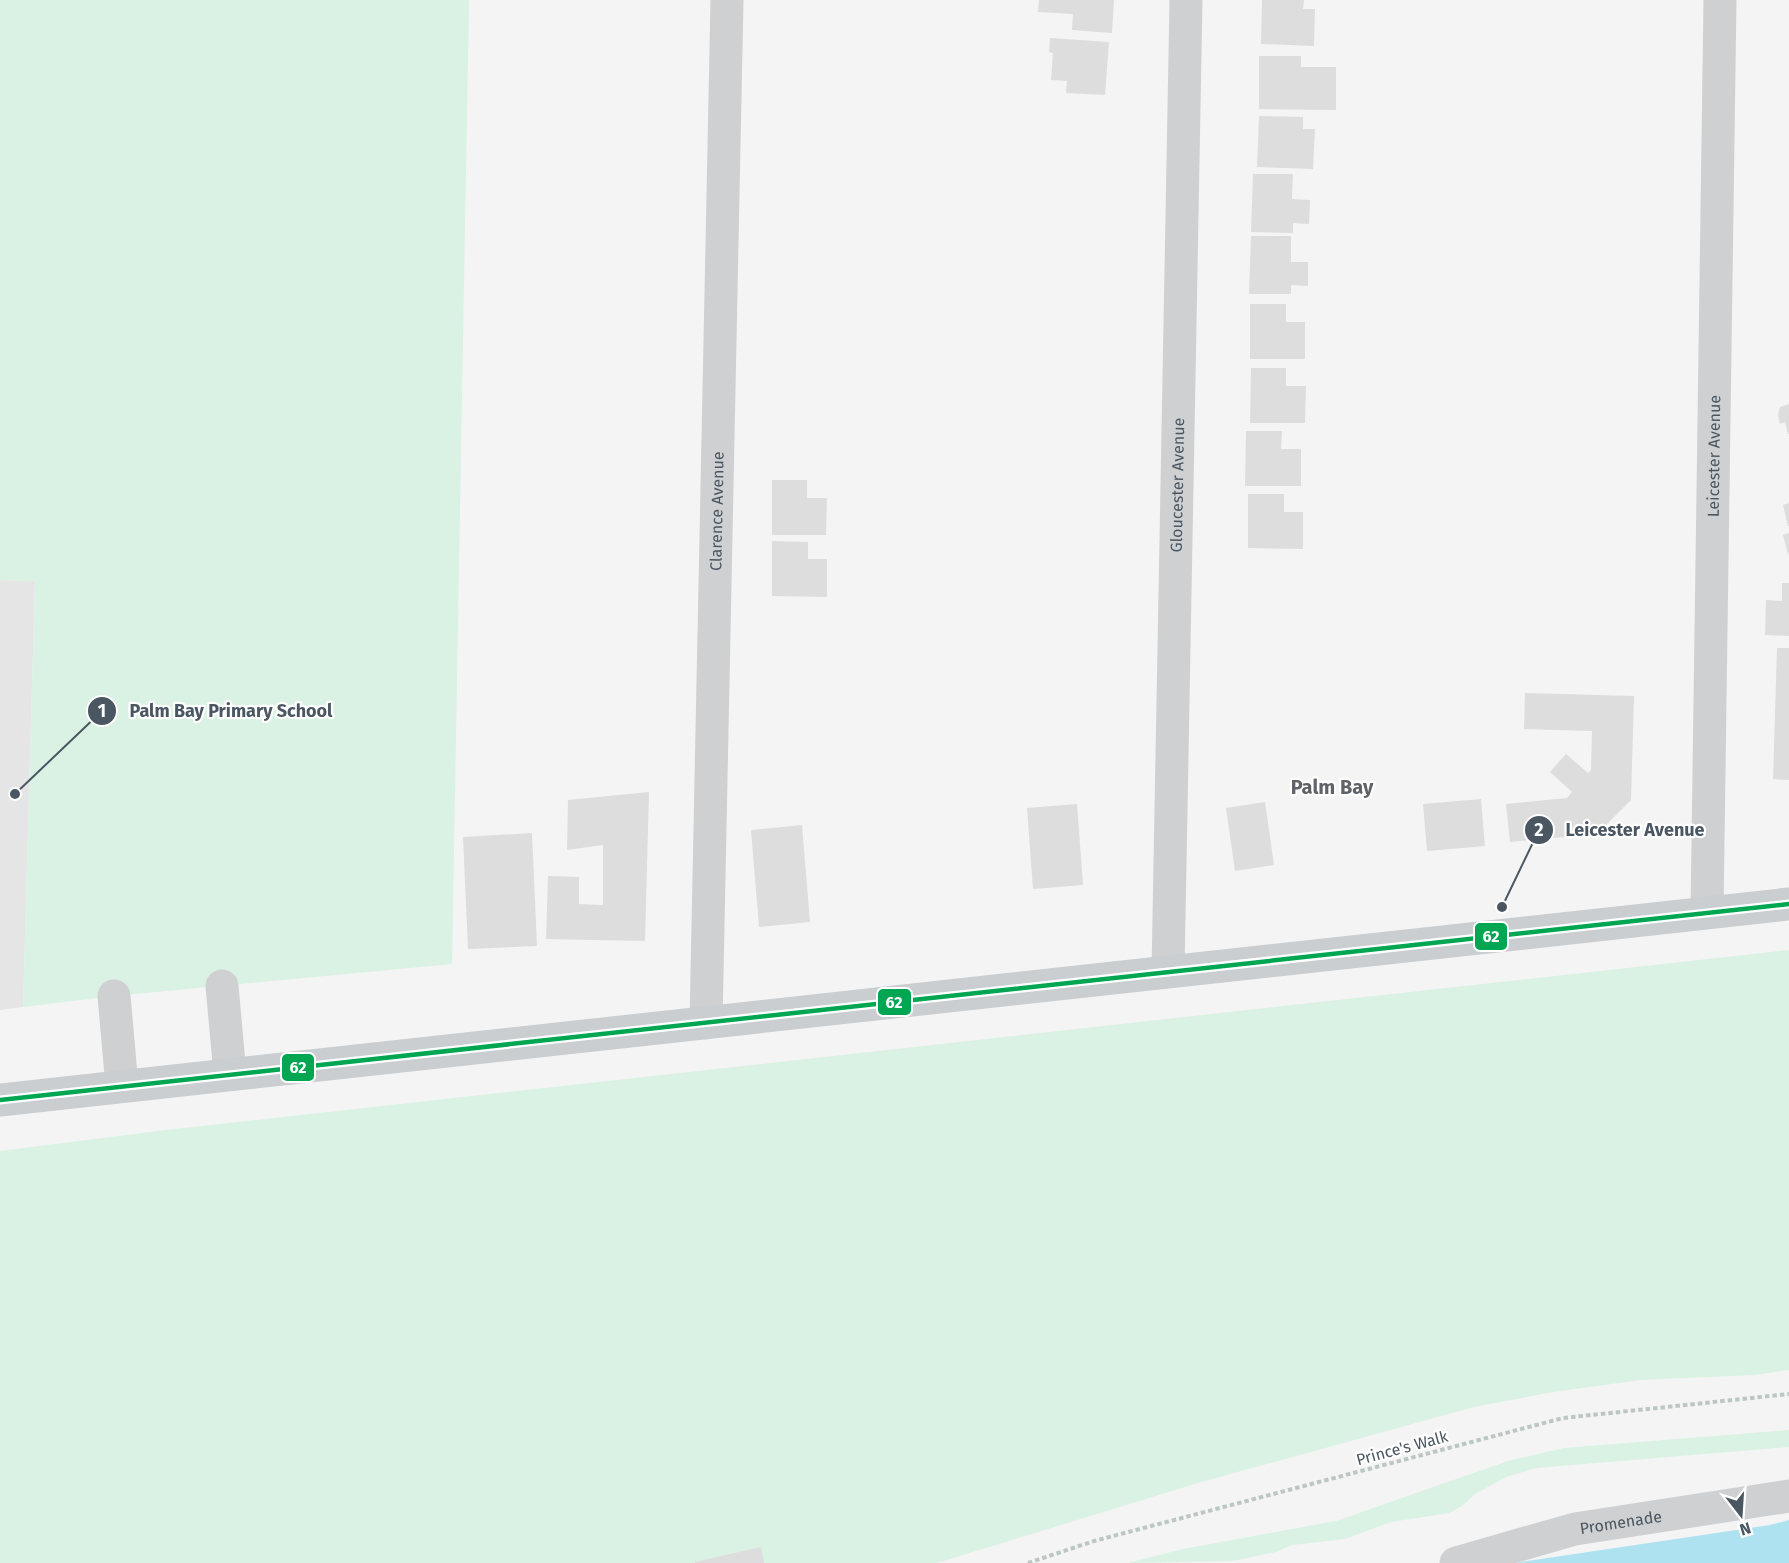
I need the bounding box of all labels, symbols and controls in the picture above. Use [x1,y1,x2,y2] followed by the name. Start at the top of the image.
[1703,395,1724,517] street label: Leicester Avenue
[1166,418,1188,553] street label: Gloucester Avenue
[706,451,727,571] street label: Clarence Avenue
[87,693,344,729] callout: Palm Bay Primary School
[98,700,106,722] text: 1
[130,700,333,722] text: Palm Bay Primary School
[1291,775,1374,799] district label: Palm Bay
[1524,812,1717,848] callout: Leicester Avenue
[1534,819,1544,841] text: 2
[1566,819,1705,841] text: Leicester Avenue
[1474,922,1508,951] line badge: 62
[1482,927,1500,946] text: 62
[877,988,912,1016] line badge: 62
[885,993,903,1012] text: 62
[281,1053,315,1082] line badge: 62
[289,1058,307,1077] text: 62
[1354,1426,1451,1469] street label: Prince's Walk
[1711,1485,1771,1545] north arrow
[1578,1506,1663,1538] street label: Promenade
[1737,1518,1753,1540] text: N

